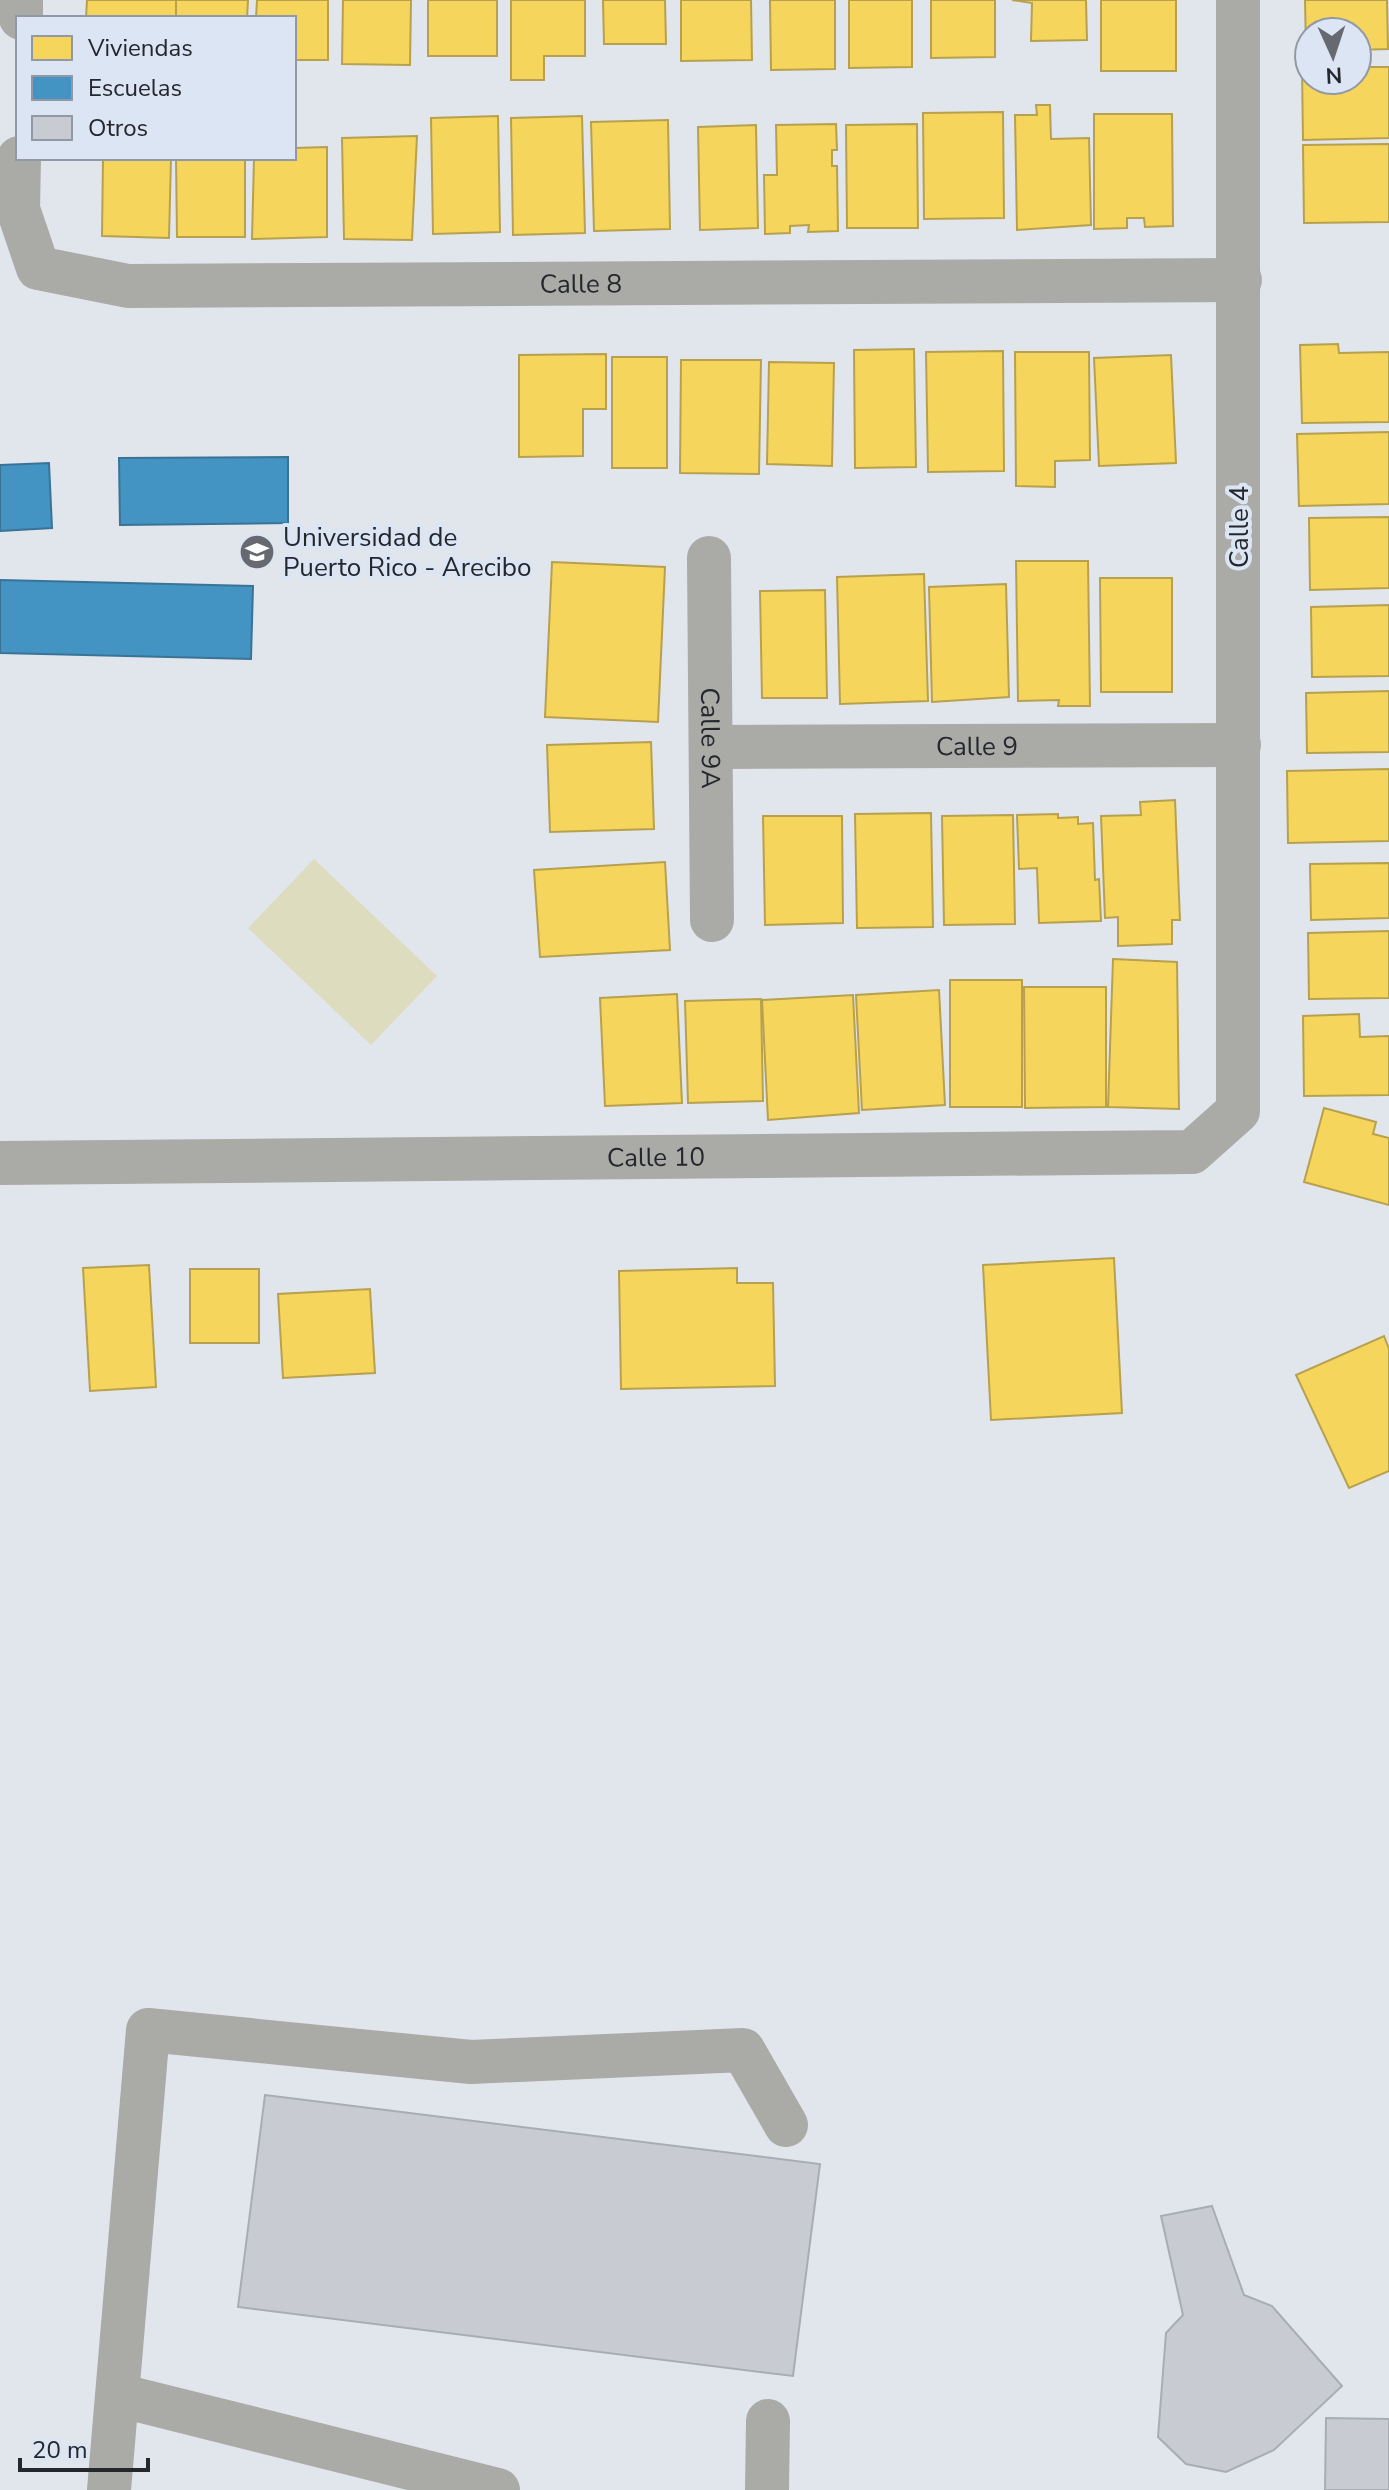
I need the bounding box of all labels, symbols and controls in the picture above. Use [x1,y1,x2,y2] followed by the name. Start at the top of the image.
[16,16,296,160] legend
[1293,16,1373,96] north arrow
[87,32,193,64] text: Viviendas
[1325,60,1343,90] text: N
[88,72,182,104] text: Escuelas
[88,112,148,144] text: Otros
[540,266,622,301] street label: Calle 8
[1222,486,1257,568] street label: Calle 4
[283,520,531,585] place label: Universidad de Puerto Rico - Arecibo
[238,533,276,571] school or university icon: Universidad de Puerto Rico - Arecibo
[693,687,728,789] street label: Calle 9A
[936,728,1018,764] street label: Calle 9
[607,1139,705,1175] street label: Calle 10
[20,2422,148,2472] scale bar
[32,2434,88,2466] text: 20 m

